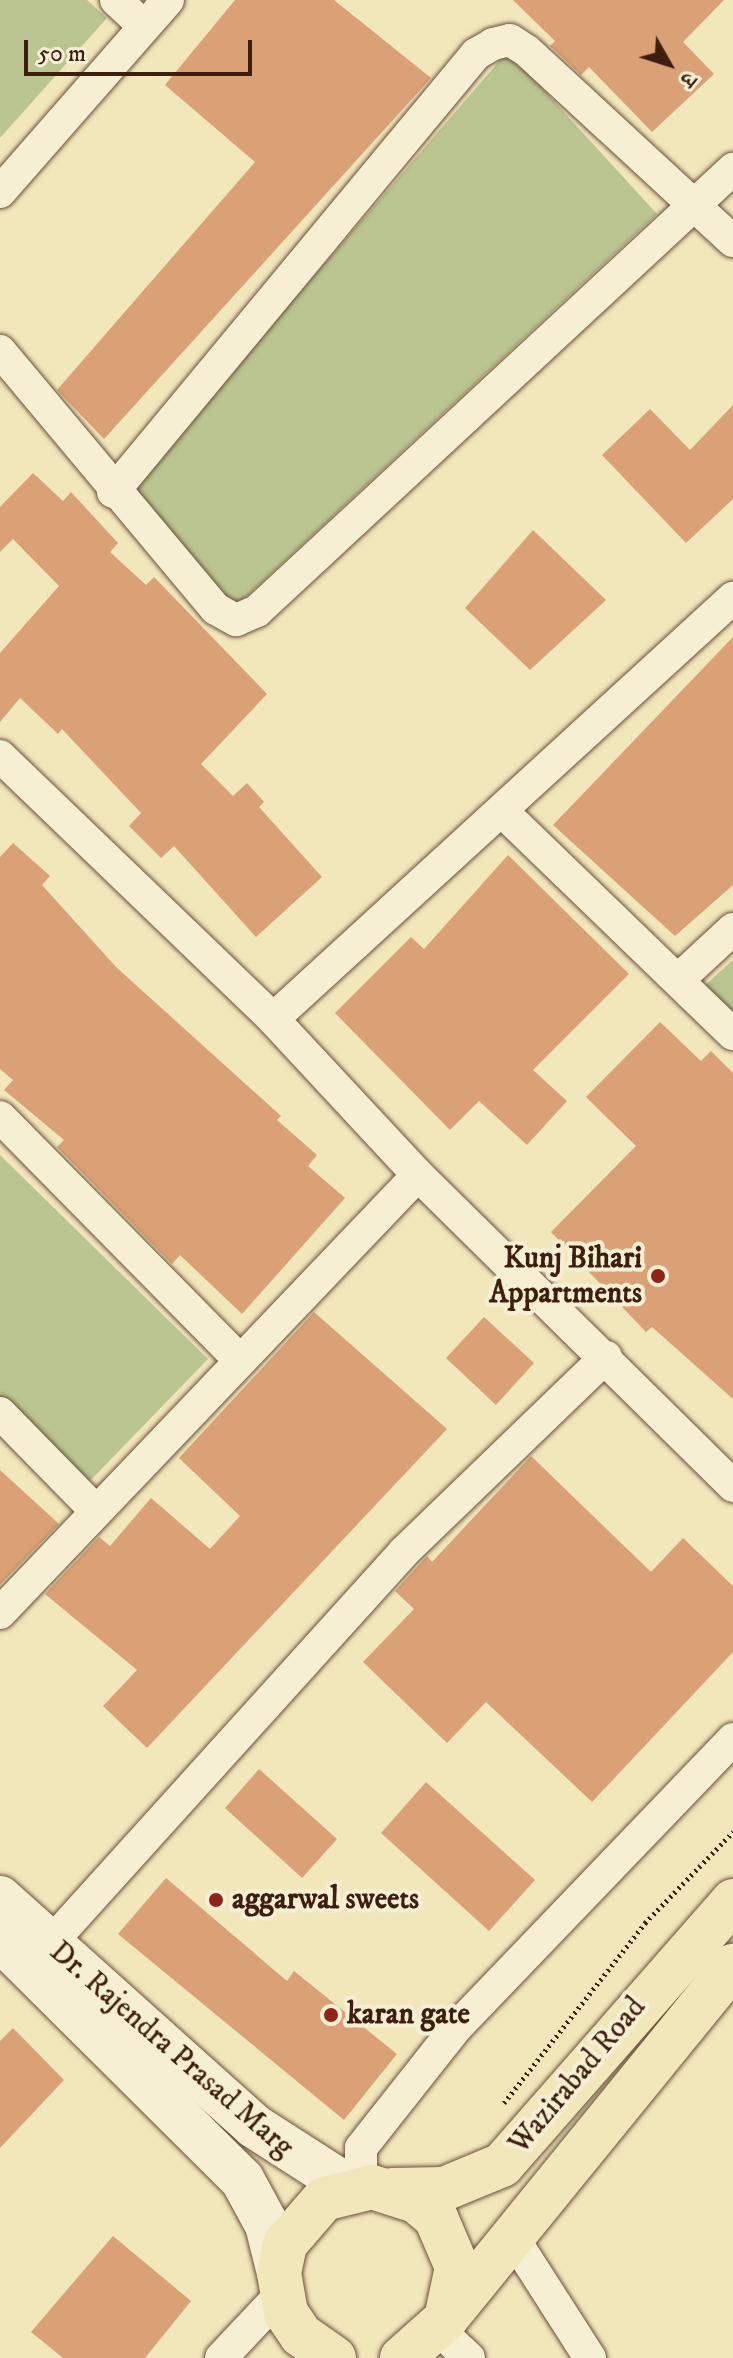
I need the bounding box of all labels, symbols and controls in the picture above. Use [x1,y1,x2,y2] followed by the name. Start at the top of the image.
[28,24,256,74] scale bar
[629,24,709,104] north arrow
[38,39,86,69] text: 50 m
[674,67,702,92] text: उ
[489,1241,642,1312] place label: Kunj Bihari Appartments
[649,1267,667,1285] marker: Kunj Bihari Appartments
[232,1882,419,1918] place label: aggarwal sweets
[207,1891,225,1909] marker: aggarwal sweets
[42,1934,300,2166] street label: Dr. Rajendra Prasad Marg
[502,1990,654,2162] street label: Wazirabad Road
[347,1997,470,2033] place label: karan gate
[322,2006,340,2024] marker: karan gate

